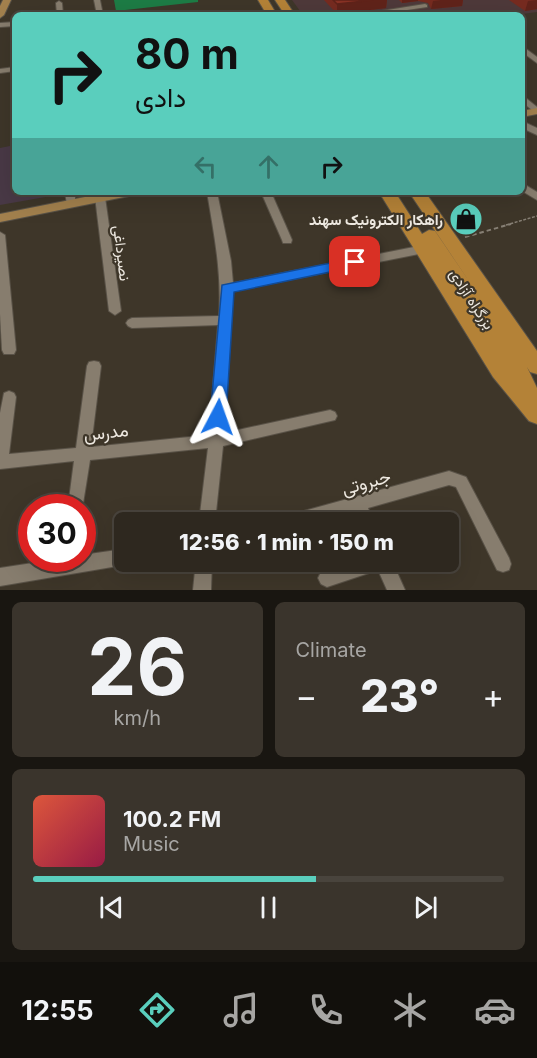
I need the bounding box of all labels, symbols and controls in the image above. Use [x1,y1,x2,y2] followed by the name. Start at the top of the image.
[135,28,239,79] text: 80 m
[36,36,114,114] icon: right
[135,81,186,114] text: دادی
[189,150,222,183] icon: left
[252,150,285,183] icon: ahead
[315,150,348,183] icon: right
[448,201,484,237] shop icon: راهکار الکترونیک سهند
[309,210,443,229] place label: راهکار الکترونیک سهند
[108,224,135,282] street label: نصیرداغی
[329,236,380,287] pin
[338,245,371,278] icon: arrive
[444,265,499,334] street label: بزرگراه آزادی
[186,385,250,449] position arrow
[82,419,130,446] street label: مدرس
[339,465,393,500] street label: جبروتی
[18,494,96,572] speed limit sign: 30
[179,529,394,555] text: 12:56 · 1 min · 150 m
[87,619,187,714] text: 26
[296,638,367,662] text: Climate
[360,668,439,723] text: 23°
[296,676,317,716] text: −
[482,676,504,716] text: +
[113,706,161,730] text: km/h
[123,806,221,832] text: 100.2 FM
[123,832,180,856] text: Music
[95,891,128,924] icon: previous
[252,891,285,924] icon: pause
[409,891,442,924] icon: next
[136,989,178,1031] icon: directions
[220,989,262,1031] icon: music
[305,989,347,1031] icon: phone
[389,989,431,1031] icon: climate
[474,989,516,1031] icon: car
[21,994,93,1027] text: 12:55

